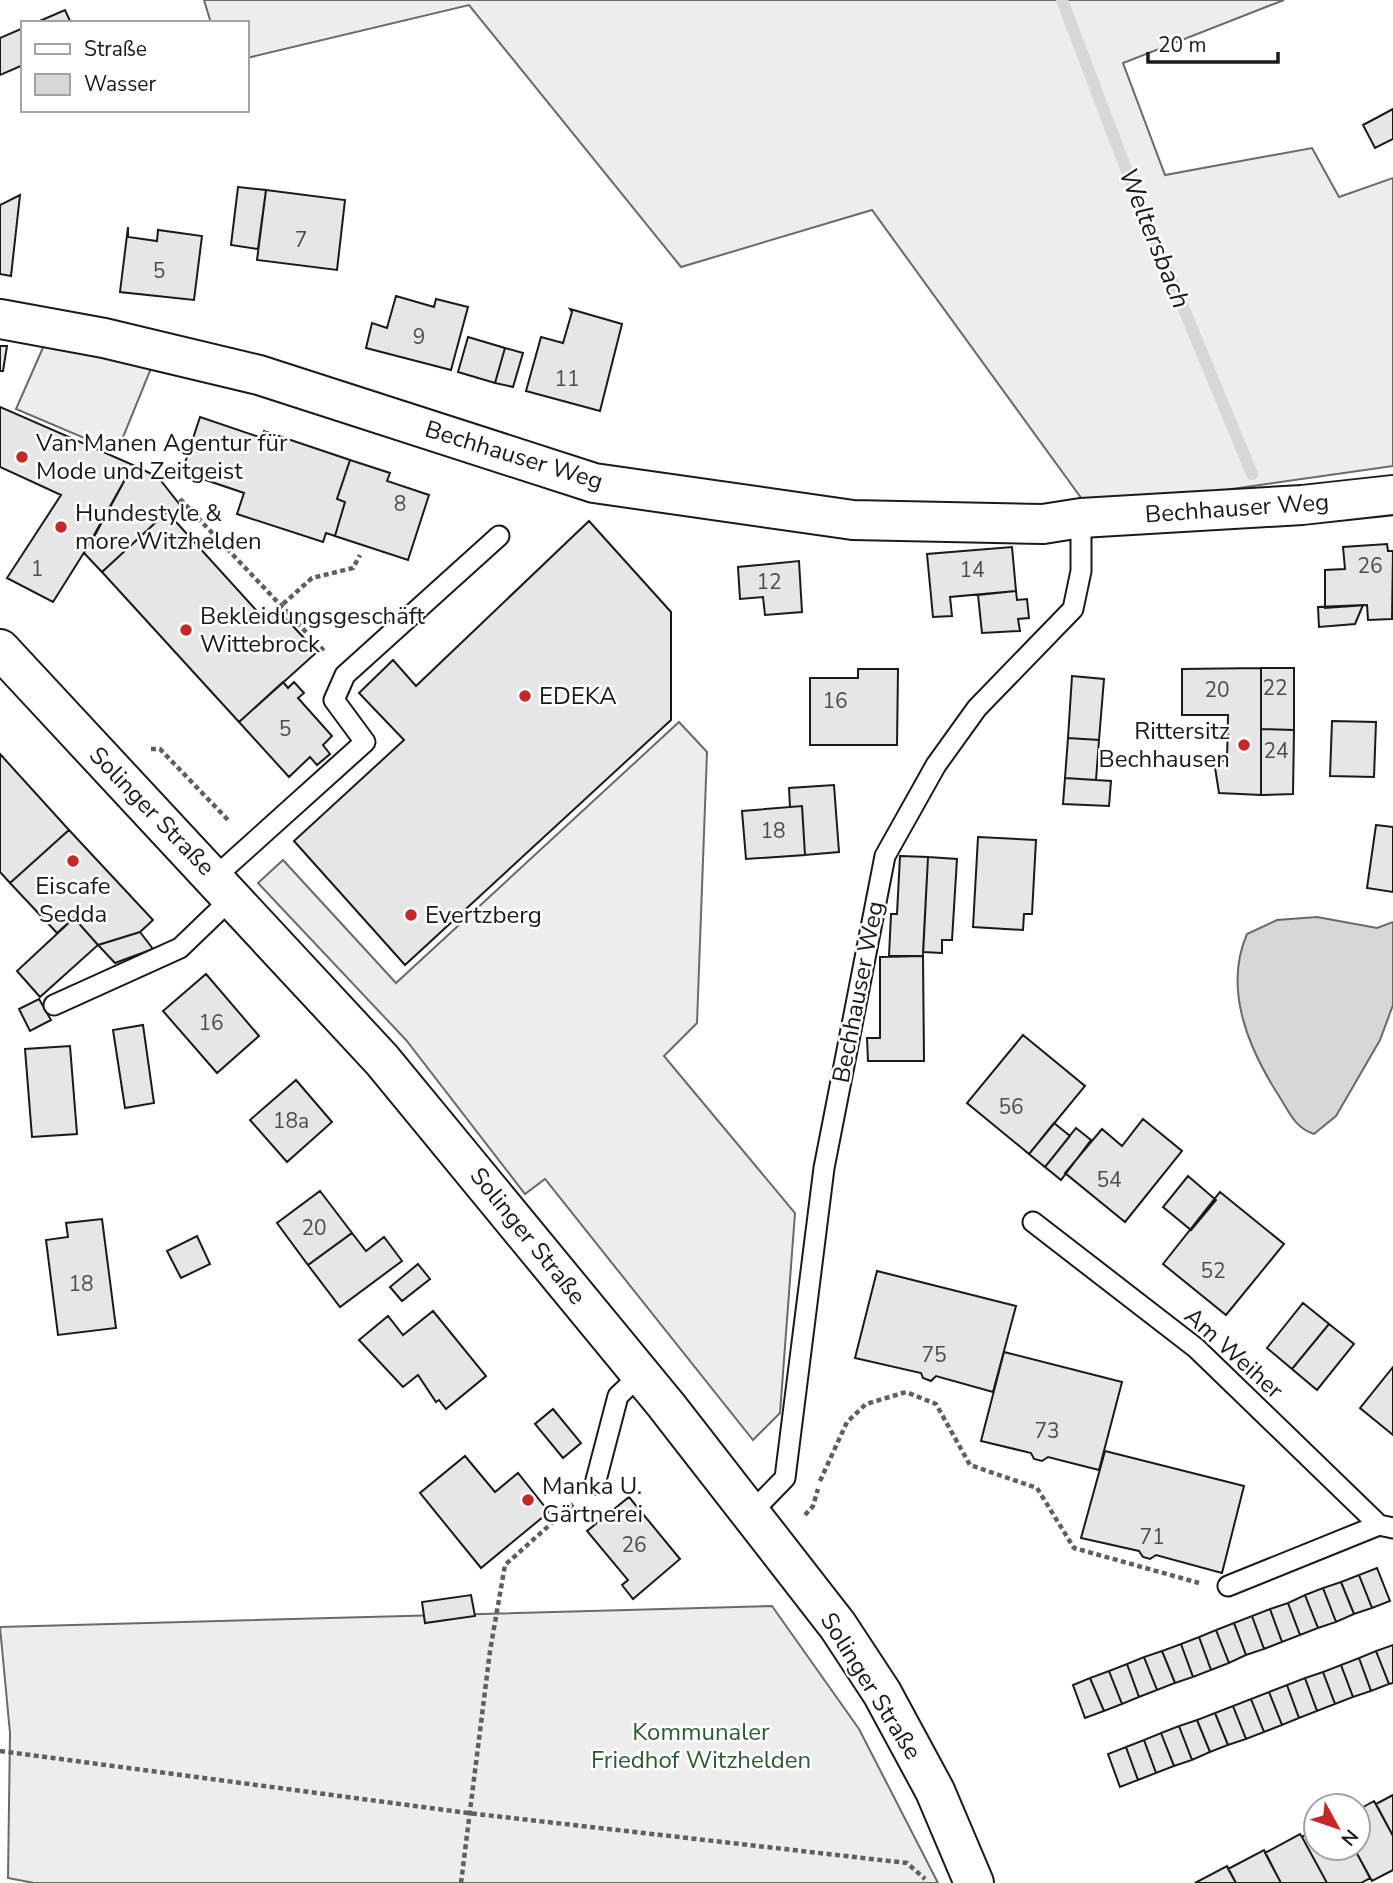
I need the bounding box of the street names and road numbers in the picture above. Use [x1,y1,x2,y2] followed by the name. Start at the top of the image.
[421,413,607,497] street label: Bechhauser Weg
[1144,486,1330,530] street label: Bechhauser Weg
[82,740,222,882] street label: Solinger Straße
[825,898,891,1086] street label: Bechhauser Weg
[463,1161,593,1311] street label: Solinger Straße
[1178,1300,1291,1406] street label: Am Weiher
[813,1606,929,1766] street label: Solinger Straße

